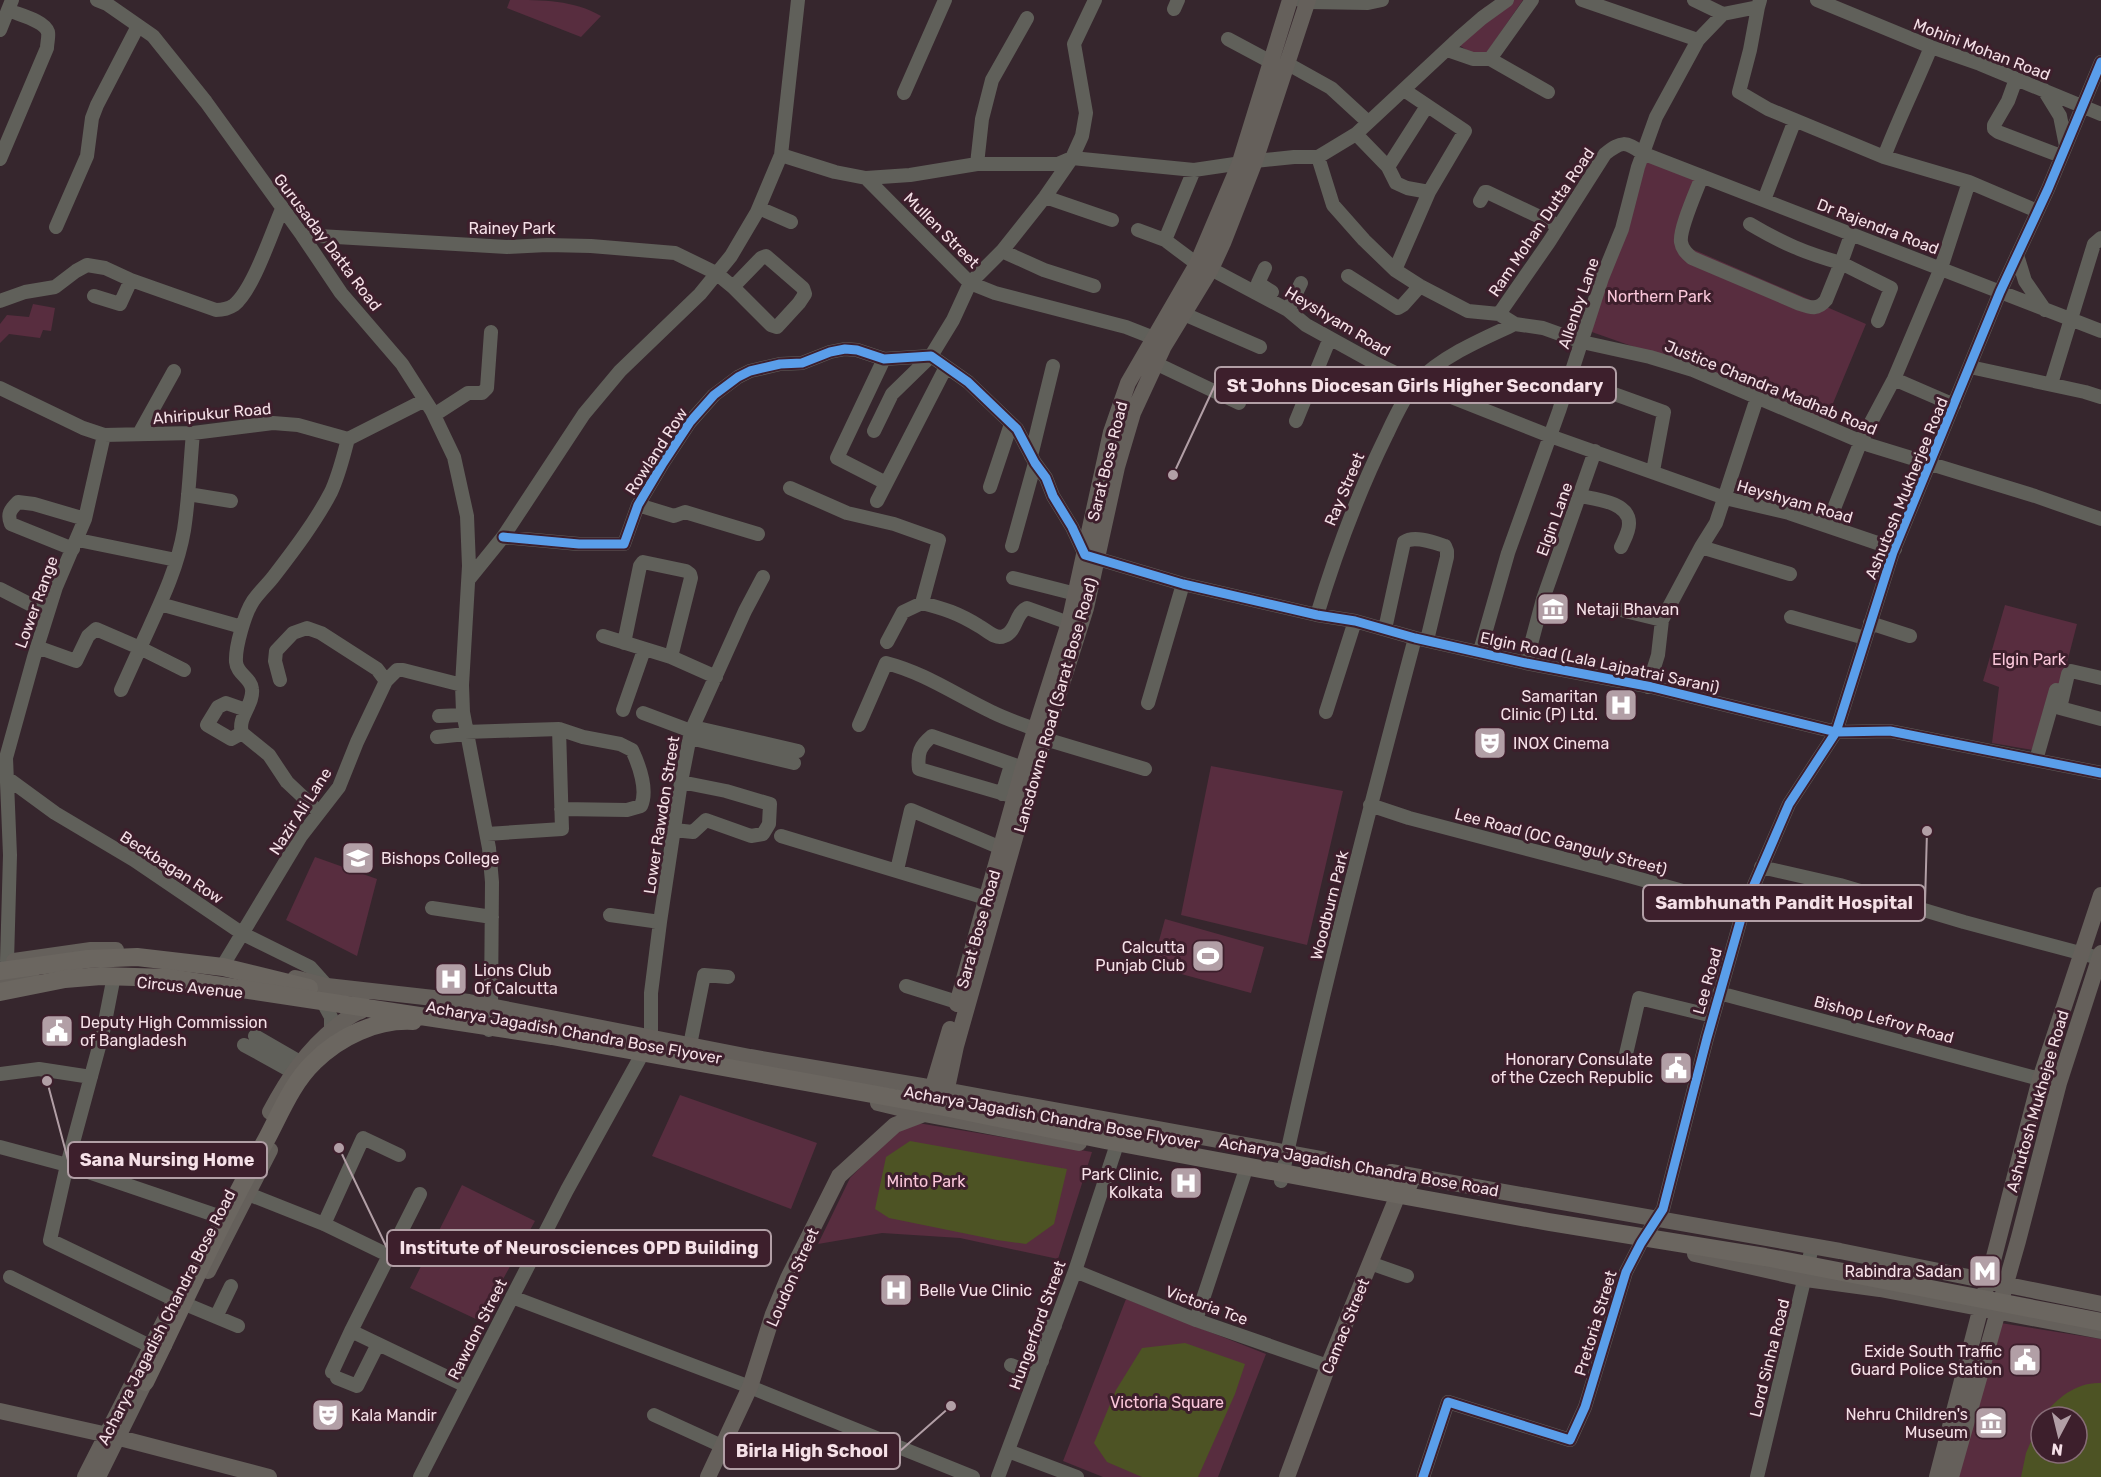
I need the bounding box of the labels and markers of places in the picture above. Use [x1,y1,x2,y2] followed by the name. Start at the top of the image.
[1215,367,1616,403] callout: St Johns Diocesan Girls Higher Secondary
[1535,591,1571,627] museum icon: Netaji Bhavan
[1576,600,1679,619] place label: Netaji Bhavan
[1501,687,1598,724] place label: Samaritan Clinic (P) Ltd.
[1603,687,1639,723] hospital icon: Samaritan Clinic (P) Ltd.
[1472,725,1508,761] theatre icon: INOX Cinema
[1513,734,1609,753] place label: INOX Cinema
[340,840,376,876] school or university icon: Bishops College
[381,849,499,868] place label: Bishops College
[1643,885,1925,921] callout: Sambhunath Pandit Hospital
[1095,938,1185,975] place label: Calcutta Punjab Club
[1190,938,1226,974] sports icon: Calcutta Punjab Club
[433,961,469,997] hospital icon: Lions Club Of Calcutta
[474,961,558,998] place label: Lions Club Of Calcutta
[39,1013,75,1049] public building icon: Deputy High Commission of Bangladesh
[80,1013,267,1050] place label: Deputy High Commission of Bangladesh
[1491,1050,1653,1087] place label: Honorary Consulate of the Czech Republic
[1658,1050,1694,1086] public building icon: Honorary Consulate of the Czech Republic
[68,1142,267,1178] callout: Sana Nursing Home
[1081,1165,1163,1202] place label: Park Clinic, Kolkata
[1168,1165,1204,1201] hospital icon: Park Clinic, Kolkata
[387,1230,771,1266] callout: Institute of Neurosciences OPD Building
[1967,1253,2003,1289] metro station icon: Rabindra Sadan
[1845,1262,1962,1281] place label: Rabindra Sadan
[878,1272,914,1308] hospital icon: Belle Vue Clinic
[919,1281,1032,1300] place label: Belle Vue Clinic
[1850,1342,2002,1379] place label: Exide South Traffic Guard Police Station
[2007,1342,2043,1378] public building icon: Exide South Traffic Guard Police Station
[310,1397,346,1433] theatre icon: Kala Mandir
[1845,1405,1968,1442] place label: Nehru Children's Museum
[1973,1405,2009,1441] museum icon: Nehru Children's Museum
[351,1406,437,1425] place label: Kala Mandir
[724,1433,900,1469] callout: Birla High School

